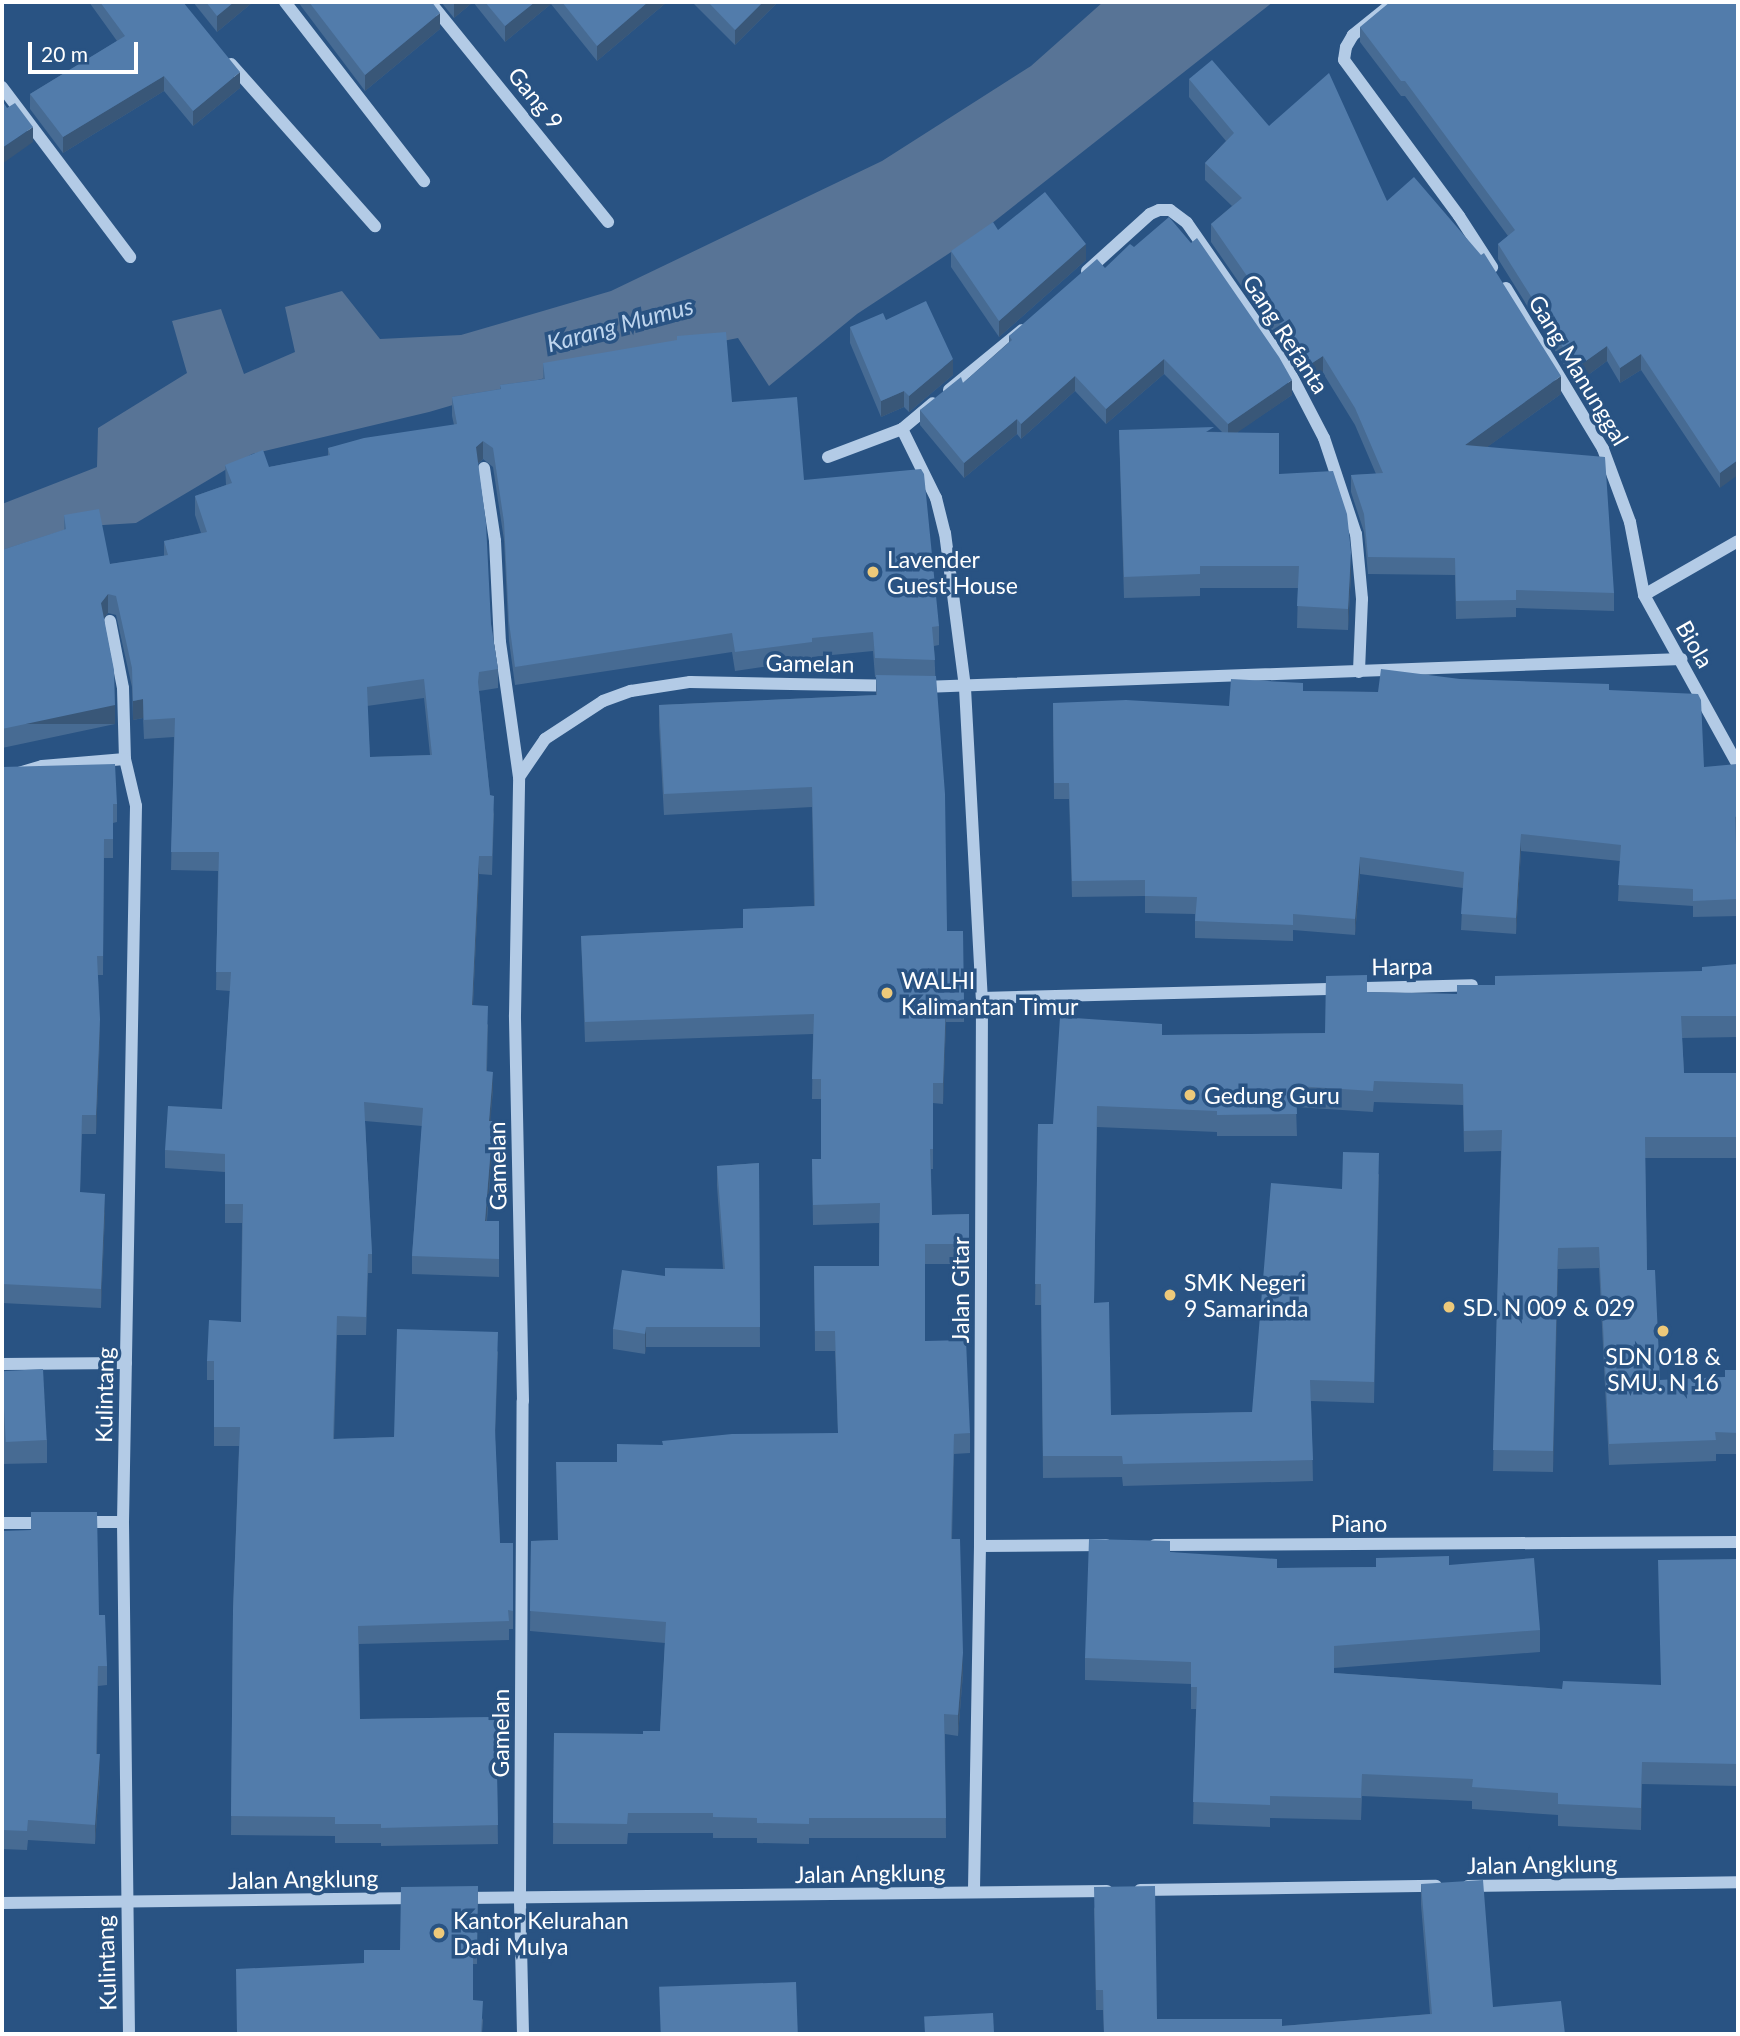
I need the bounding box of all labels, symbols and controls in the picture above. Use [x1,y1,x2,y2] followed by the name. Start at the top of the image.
[32,28,142,72] scale bar
[41,41,88,66] text: 20 m
[503,61,569,135] street label: Gang 9
[1237,269,1335,399] street label: Gang Refanta
[1523,290,1635,450] street label: Gang Manunggal
[544,291,696,357] water label: Karang Mumus
[887,545,1018,599] place label: Lavender Guest House
[865,564,881,580] marker: Lavender Guest House
[1671,615,1719,673] street label: Biola
[765,648,855,678] street label: Gamelan
[1371,952,1433,980] street label: Harpa
[901,966,1079,1020] place label: WALHI Kalimantan Timur
[879,985,895,1001] marker: WALHI Kalimantan Timur
[1204,1081,1340,1109] place label: Gedung Guru
[1182,1087,1198,1103] marker: Gedung Guru
[482,1121,512,1211] street label: Gamelan
[946,1237,974,1343] street label: Jalan Gitar
[1184,1268,1308,1322] place label: SMK Negeri 9 Samarinda
[1162,1287,1178,1303] marker: SMK Negeri 9 Samarinda
[1463,1293,1635,1321] place label: SD. N 009 & 029
[1441,1299,1457,1315] marker: SD. N 009 & 029
[1655,1323,1671,1339] marker: SDN 018 & SMU. N 16
[1605,1342,1721,1396] place label: SDN 018 & SMU. N 16
[89,1347,119,1443] street label: Kulintang
[1331,1509,1387,1537] street label: Piano
[486,1689,514,1777] street label: Gamelan
[1466,1849,1618,1879] street label: Jalan Angklung
[794,1858,946,1888] street label: Jalan Angklung
[227,1864,379,1894] street label: Jalan Angklung
[453,1906,629,1960] place label: Kantor Kelurahan Dadi Mulya
[91,1915,121,2011] street label: Kulintang
[431,1925,447,1941] marker: Kantor Kelurahan Dadi Mulya

